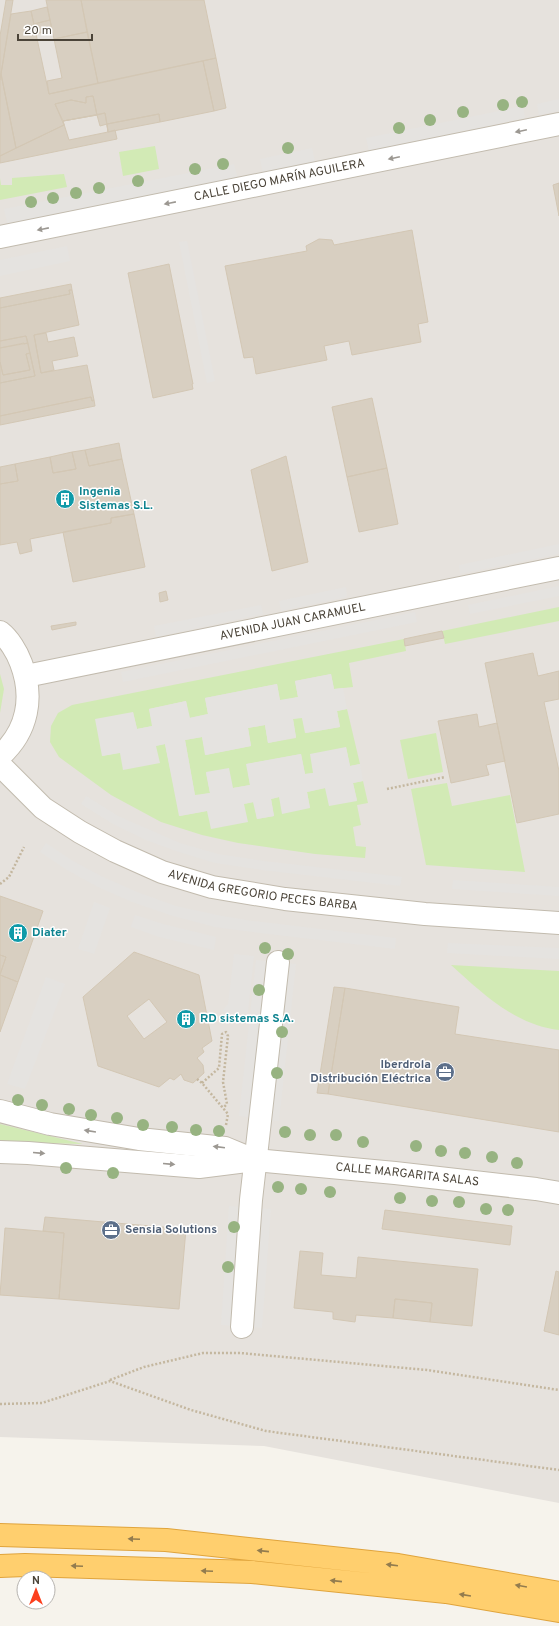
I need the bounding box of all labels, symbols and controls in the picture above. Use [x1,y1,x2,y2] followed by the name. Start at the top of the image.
[18,16,92,42] scale bar
[24,23,52,39] text: 20 m
[515,129,527,135] one-way arrow
[193,155,366,206] street label: CALLE DIEGO MARÍN AGUILERA
[387,155,400,161] one-way arrow
[164,201,176,207] one-way arrow
[37,226,49,232] one-way arrow
[79,484,153,514] place label: Ingenia Sistemas S.L.
[54,488,76,510] building icon: Ingenia Sistemas S.L.
[218,599,367,645] street label: AVENIDA JUAN CARAMUEL
[166,866,359,915] street label: AVENIDA GREGORIO PECES BARBA
[7,922,29,944] building icon: Diater
[32,925,67,941] place label: Diater
[175,1008,197,1030] building icon: RD sistemas S.A.
[200,1011,294,1027] place label: RD sistemas S.A.
[310,1057,431,1087] place label: Iberdrola Distribución Eléctrica
[434,1061,456,1083] office icon: Iberdrola Distribución Eléctrica
[84,1127,96,1133] one-way arrow
[213,1144,225,1150] one-way arrow
[33,1150,45,1157] one-way arrow
[335,1160,480,1190] street label: CALLE MARGARITA SALAS
[162,1161,175,1168] one-way arrow
[100,1219,122,1241] office icon: Sensia Solutions
[125,1222,217,1238] place label: Sensia Solutions
[127,1536,140,1542] one-way arrow
[257,1547,269,1554] one-way arrow
[386,1561,398,1568] one-way arrow
[71,1563,83,1570] one-way arrow
[201,1567,213,1574] one-way arrow
[16,1570,56,1610] north arrow
[32,1574,40,1588] text: N
[330,1577,342,1584] one-way arrow
[514,1583,527,1589] one-way arrow
[459,1592,471,1598] one-way arrow

